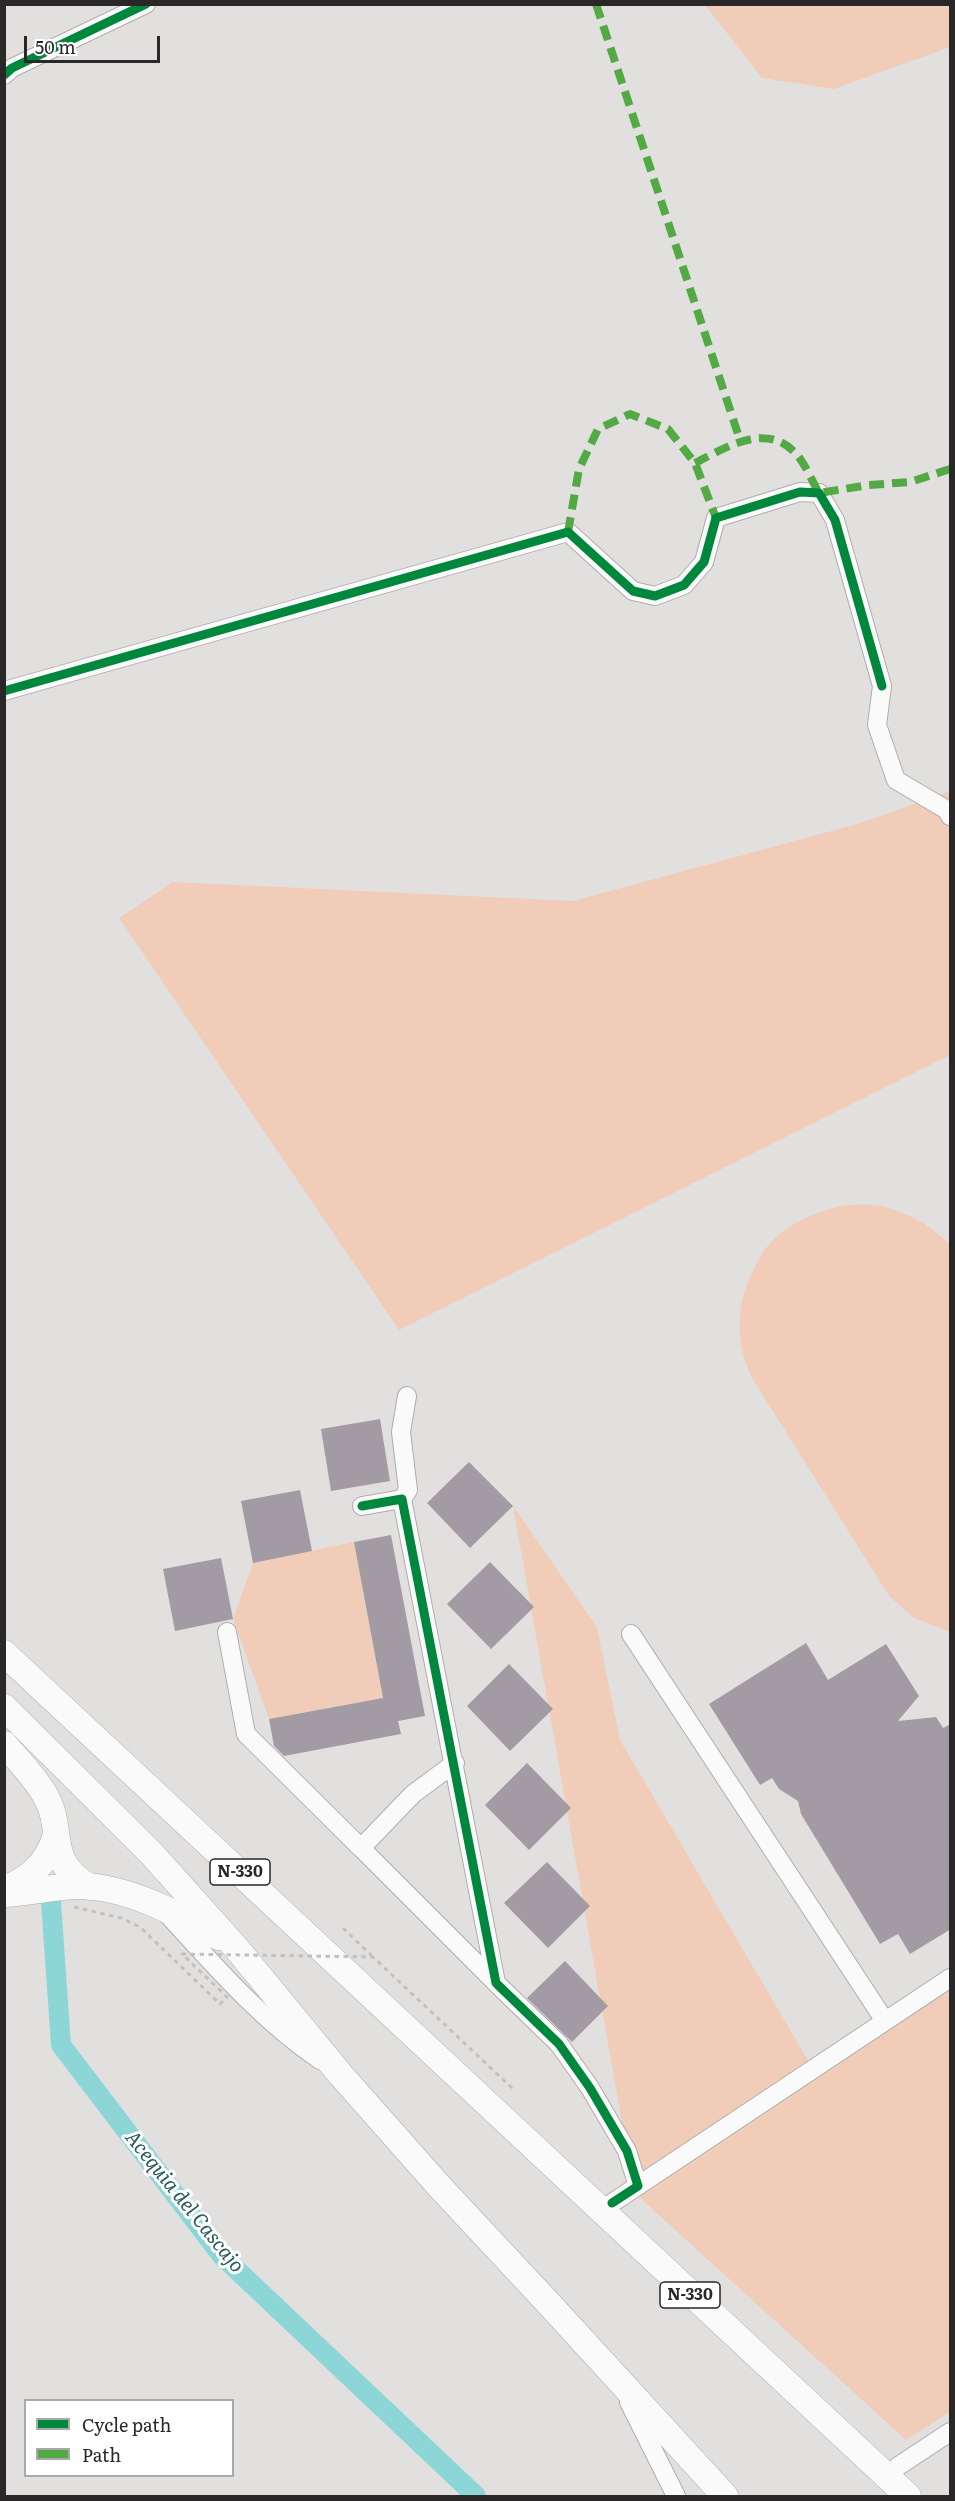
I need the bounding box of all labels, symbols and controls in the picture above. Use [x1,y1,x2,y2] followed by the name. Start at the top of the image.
[27,24,164,62] scale bar
[35,33,76,60] text: 50 m
[210,1859,270,1885] road number: N-330
[119,2126,249,2278] water label: Acequia del Cascajo
[660,2282,720,2308] road number: N-330
[24,2399,234,2477] legend
[82,2411,171,2438] text: Cycle path
[82,2441,121,2468] text: Path

